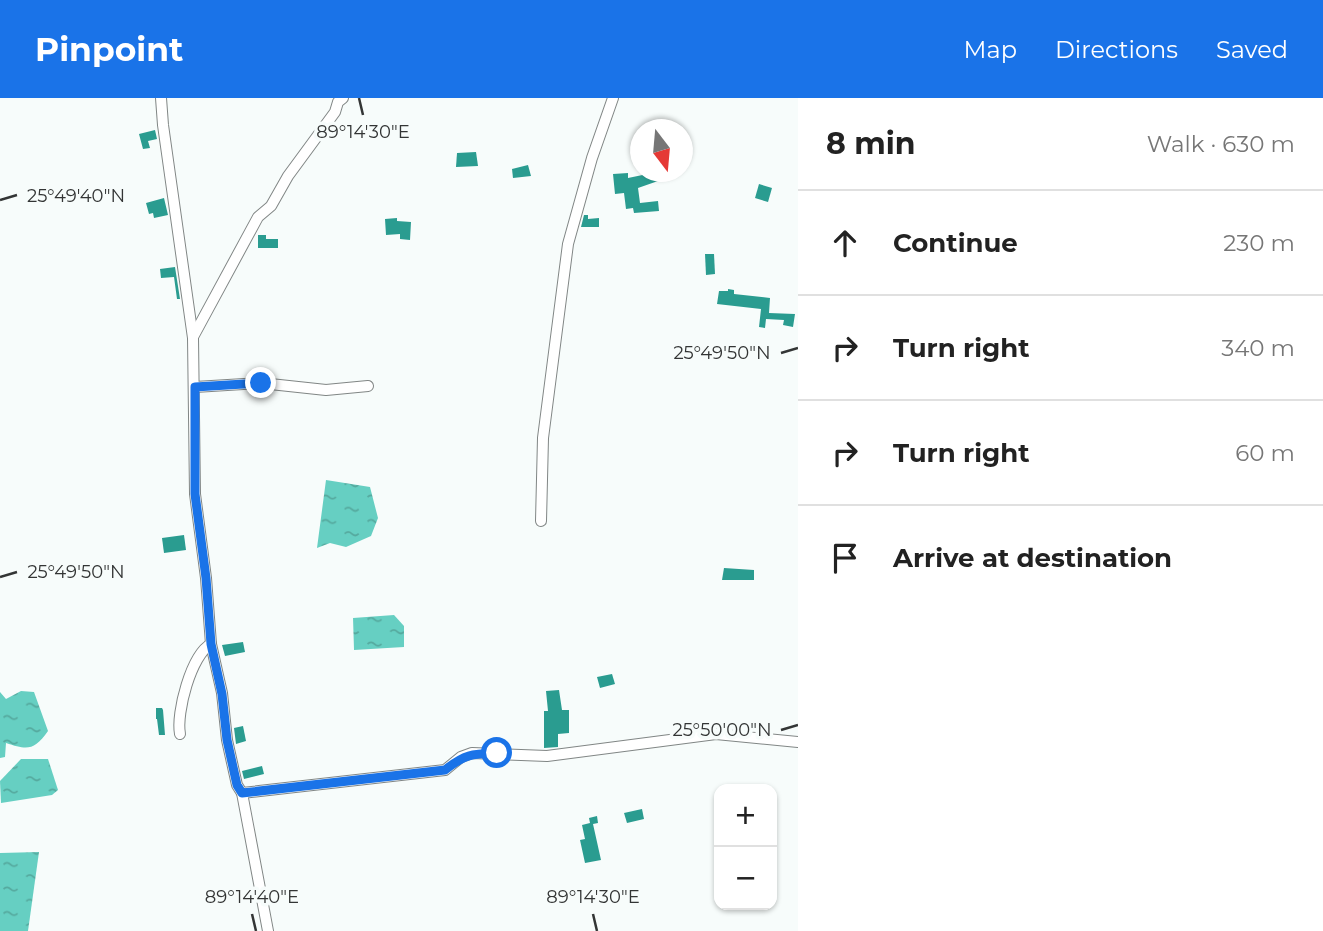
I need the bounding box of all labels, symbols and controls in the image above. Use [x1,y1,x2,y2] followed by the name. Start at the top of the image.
[35,29,183,69] text: Pinpoint
[964,35,1017,64] text: Map
[1055,35,1178,64] text: Directions
[1216,35,1288,64] text: Saved
[630,119,693,182] north arrow
[316,121,410,143] text: 89°14'30"E
[826,125,916,162] text: 8 min
[1147,130,1295,158] text: Walk · 630 m
[27,185,125,207] text: 25°49'40"N
[826,224,864,262] icon: ahead
[893,227,1018,259] text: Continue
[1223,229,1295,257] text: 230 m
[826,329,864,367] icon: right
[893,332,1029,364] text: Turn right
[1221,334,1295,362] text: 340 m
[673,342,771,364] text: 25°49'50"N
[245,367,276,398] route end
[826,434,864,472] icon: right
[893,437,1029,469] text: Turn right
[1235,439,1295,467] text: 60 m
[826,539,864,577] icon: arrive
[893,542,1172,574] text: Arrive at destination
[27,561,125,583] text: 25°49'50"N
[672,719,772,741] text: 25°50'00"N
[481,737,512,768] route start
[714,784,777,910] map controls
[714,784,777,847] button: +
[714,847,777,910] button: −
[205,886,299,908] text: 89°14'40"E
[546,886,640,908] text: 89°14'30"E

